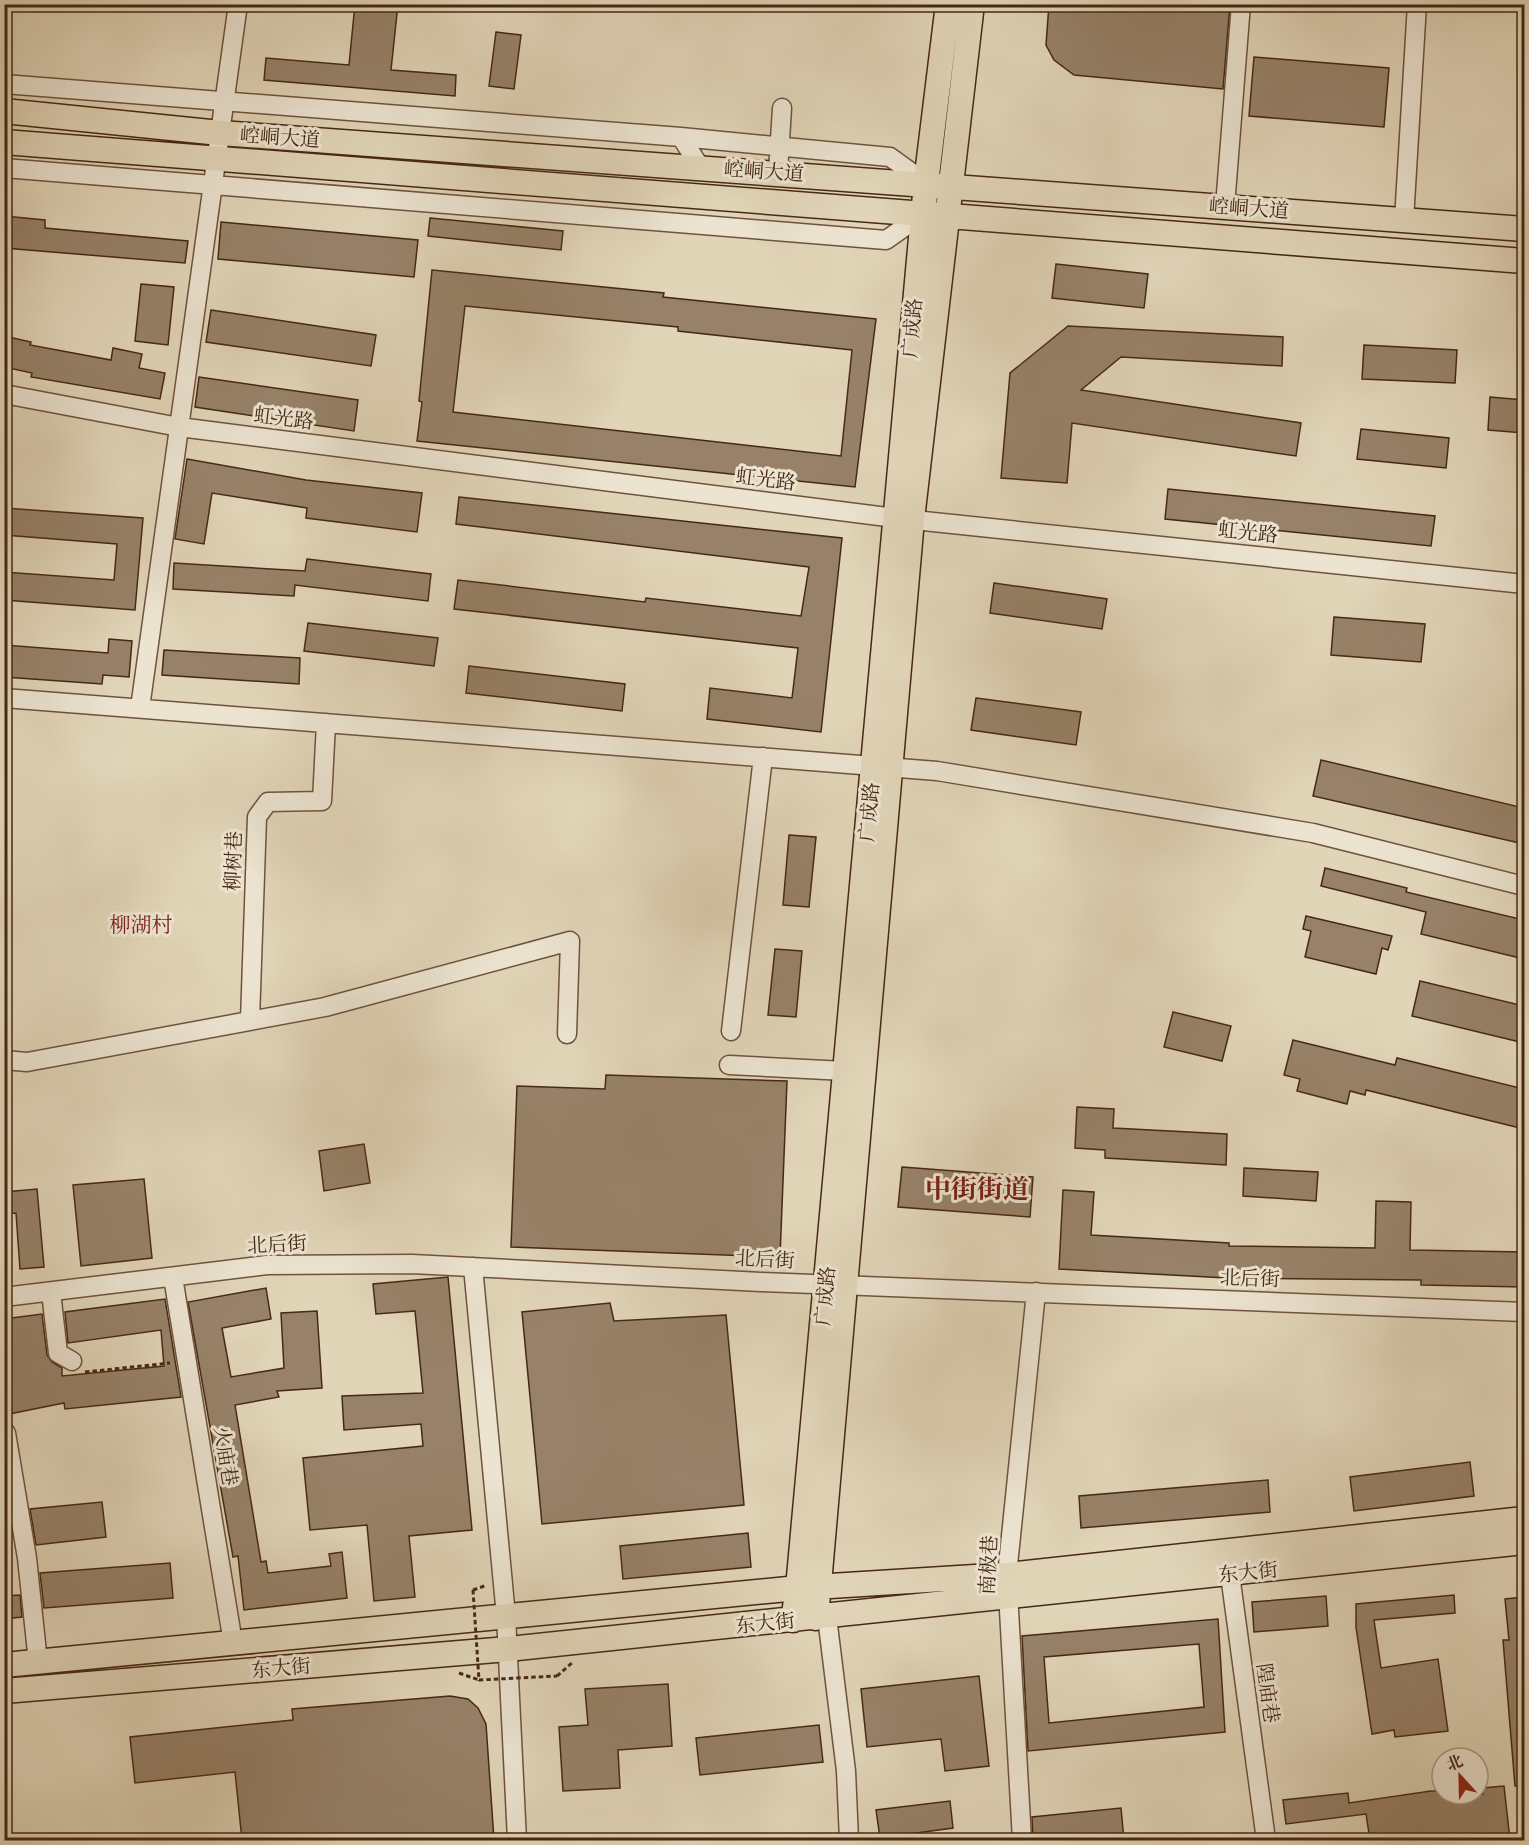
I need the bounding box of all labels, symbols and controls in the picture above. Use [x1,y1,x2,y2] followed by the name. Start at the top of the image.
[239,119,321,154] street label: 崆峒大道
[723,153,805,188] street label: 崆峒大道
[1208,190,1290,225] street label: 崆峒大道
[894,297,929,359] street label: 广成路
[253,399,316,436] street label: 虹光路
[735,460,798,497] street label: 虹光路
[1217,514,1279,549] street label: 虹光路
[851,781,886,843] street label: 广成路
[217,830,248,891] street label: 柳树巷
[110,909,173,940] district label: 柳湖村
[925,1169,1029,1208] district label: 中街街道
[246,1227,308,1260] street label: 北后街
[734,1242,796,1275] street label: 北后街
[1220,1262,1281,1293] street label: 北后街
[807,1265,842,1327] street label: 广成路
[207,1424,246,1488] street label: 火庙巷
[971,1534,1004,1596] street label: 南极巷
[1217,1554,1279,1589] street label: 东大街
[734,1605,796,1640] street label: 东大街
[250,1650,312,1685] street label: 东大街
[1250,1661,1287,1725] street label: 隍庙巷
[1430,1746,1490,1806] north arrow
[1442,1748,1466,1776] text: 北

